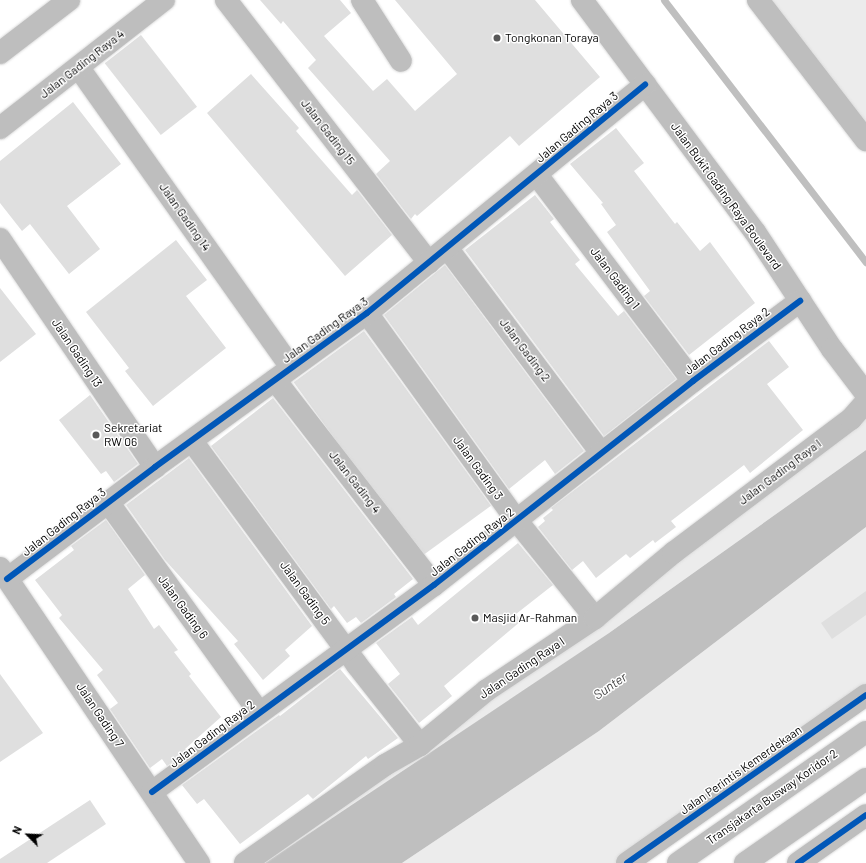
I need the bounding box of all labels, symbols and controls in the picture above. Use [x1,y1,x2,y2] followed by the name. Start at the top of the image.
[37,27,127,101] street label: Jalan Gading Raya 4
[505,31,599,45] place label: Tongkonan Toraya
[492,33,502,43] marker: Tongkonan Toraya
[533,88,621,166] street label: Jalan Gading Raya 3
[298,96,358,168] street label: Jalan Gading 15
[668,120,784,272] street label: Jalan Bukit Gading Raya Boulevard
[156,180,214,254] street label: Jalan Gading 14
[587,244,643,312] street label: Jalan Gading 1
[279,294,371,366] street label: Jalan Gading Raya 3
[682,304,772,378] street label: Jalan Gading Raya 2
[497,315,553,385] street label: Jalan Gading 2
[49,316,105,390] street label: Jalan Gading 13
[104,421,162,449] place label: Sekretariat RW 06
[91,430,101,440] marker: Sekretariat RW 06
[450,433,506,503] street label: Jalan Gading 3
[736,436,824,508] street label: Jalan Gading Raya I
[326,448,384,516] street label: Jalan Gading 4
[19,485,109,559] street label: Jalan Gading Raya 3
[427,505,517,579] street label: Jalan Gading Raya 2
[277,558,333,628] street label: Jalan Gading 5
[155,572,211,642] street label: Jalan Gading 6
[483,611,577,625] place label: Masjid Ar-Rahman
[470,613,480,623] marker: Masjid Ar-Rahman
[477,634,567,702] street label: Jalan Gading Raya I
[590,669,630,703] water label: Sunter
[73,680,127,750] street label: Jalan Gading 7
[167,697,257,771] street label: Jalan Gading Raya 2
[677,722,805,818] street label: Jalan Perintis Kemerdekaan
[704,746,840,848] street label: Transjakarta Busway Koridor 2
[8,815,48,855] north arrow
[9,824,24,836] text: N

